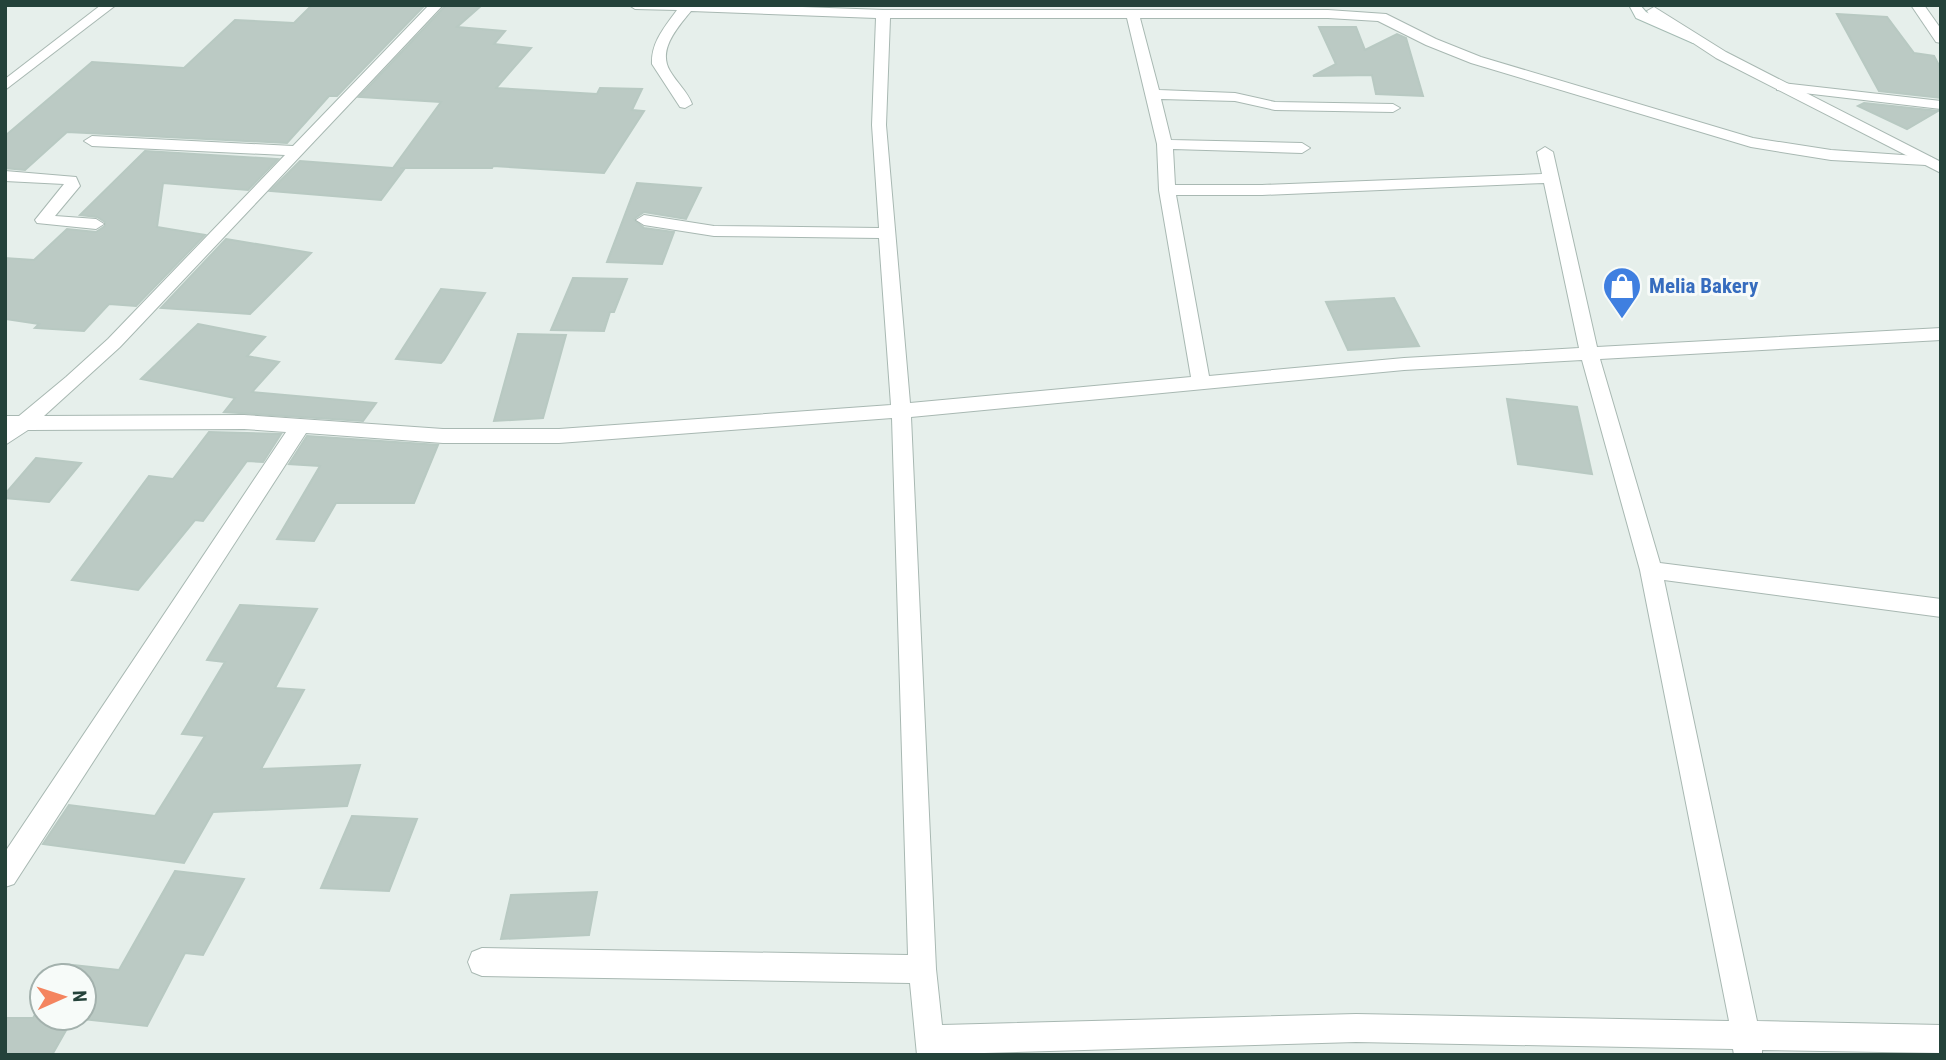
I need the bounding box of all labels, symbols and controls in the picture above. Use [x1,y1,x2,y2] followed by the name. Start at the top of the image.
[1601,265,1643,320] shop icon: Melia Bakery
[1649,274,1759,298] place label: Melia Bakery
[28,962,98,1032] north arrow
[68,990,91,1003] text: N

